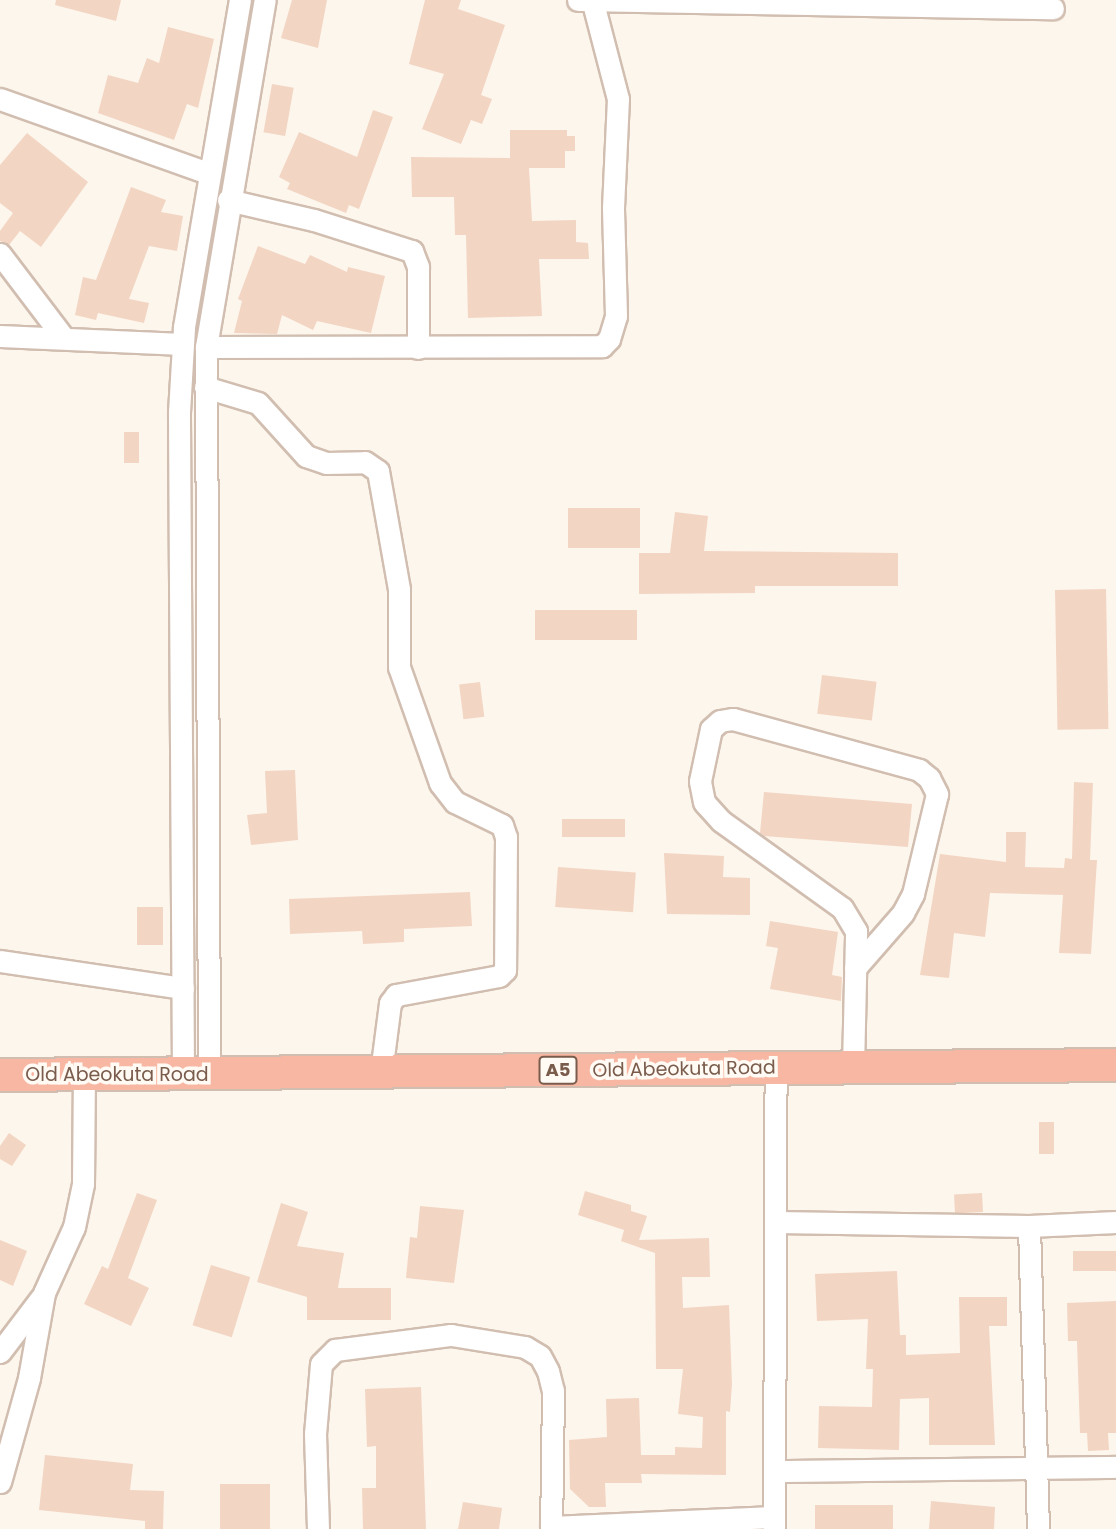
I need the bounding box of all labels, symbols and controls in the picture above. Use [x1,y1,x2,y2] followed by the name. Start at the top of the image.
[537,1056,579,1084] road number: A5
[592,1056,776,1082] street label: Old Abeokuta Road
[25,1064,209,1086] street label: Old Abeokuta Road

